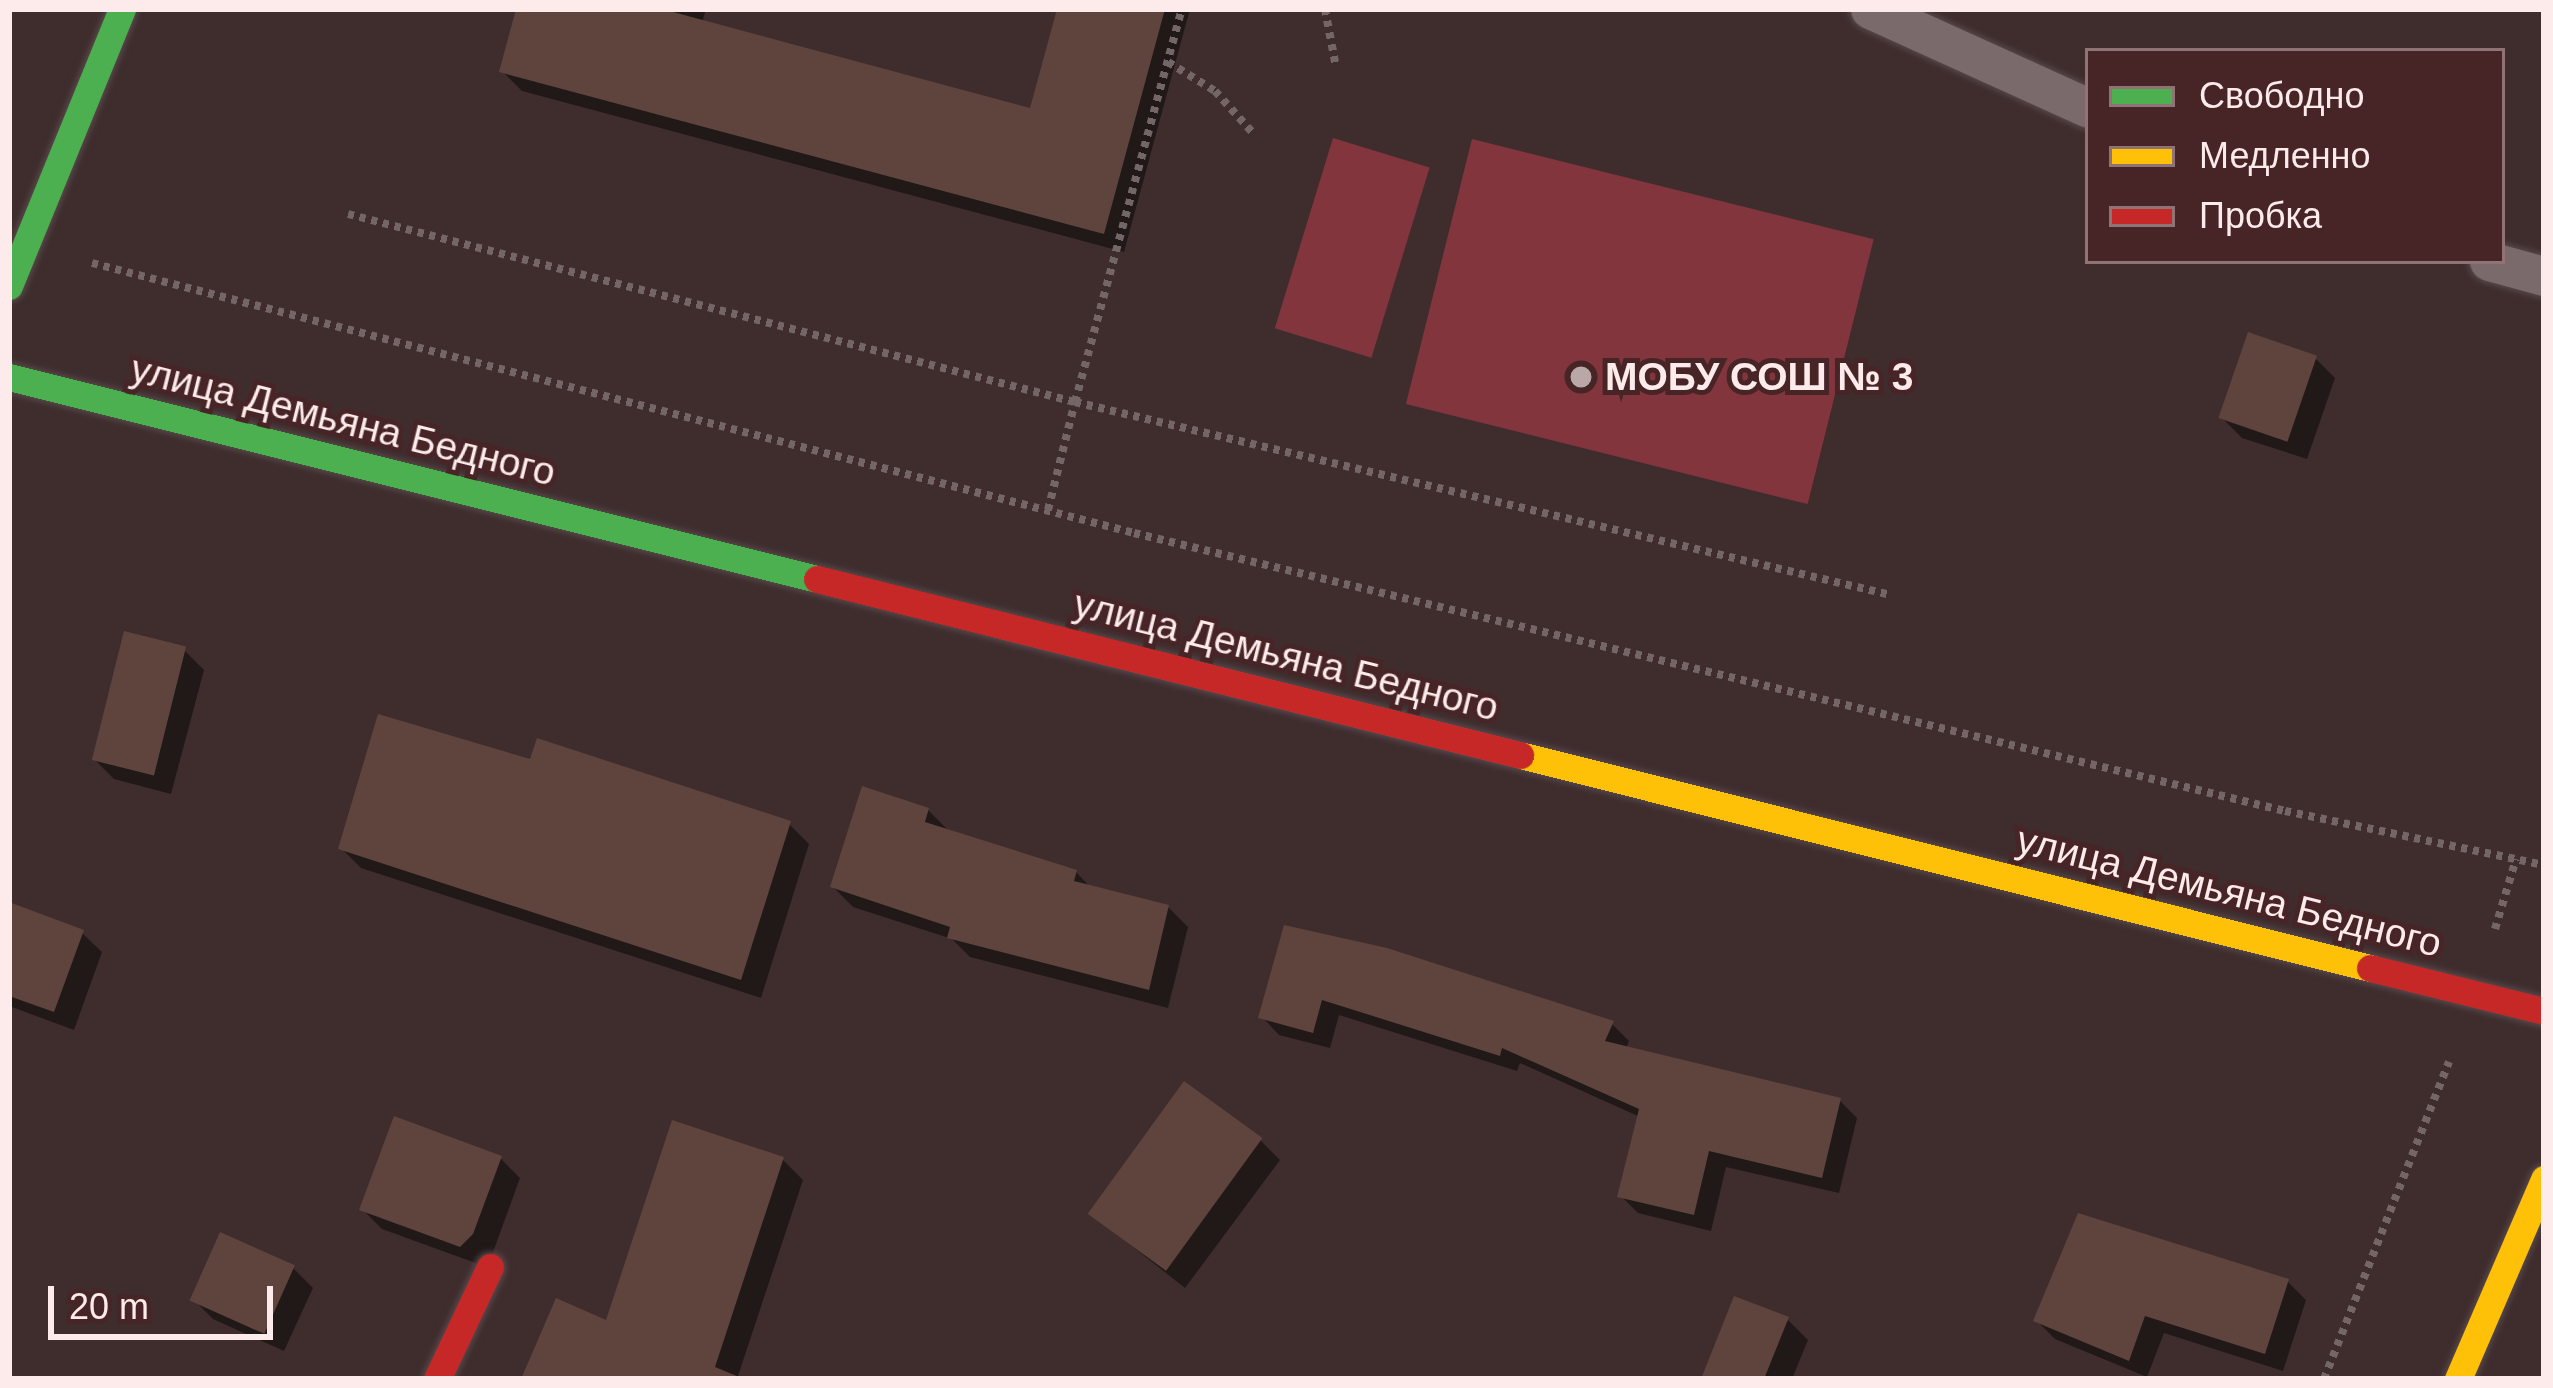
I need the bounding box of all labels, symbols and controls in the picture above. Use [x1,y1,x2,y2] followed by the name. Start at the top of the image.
[2085,48,2505,264] legend
[2199,75,2365,116] text: Свободно
[2199,135,2370,176] text: Медленно
[2199,195,2322,236] text: Пробка
[126,346,560,496] street label: улица Демьяна Бедного
[1605,354,1914,400] place label: МОБУ СОШ № 3
[1568,364,1594,390] marker: МОБУ СОШ № 3
[1069,581,1503,731] street label: улица Демьяна Бедного
[2012,817,2446,967] street label: улица Демьяна Бедного
[54,1262,279,1336] scale bar
[69,1286,149,1327] text: 20 m

